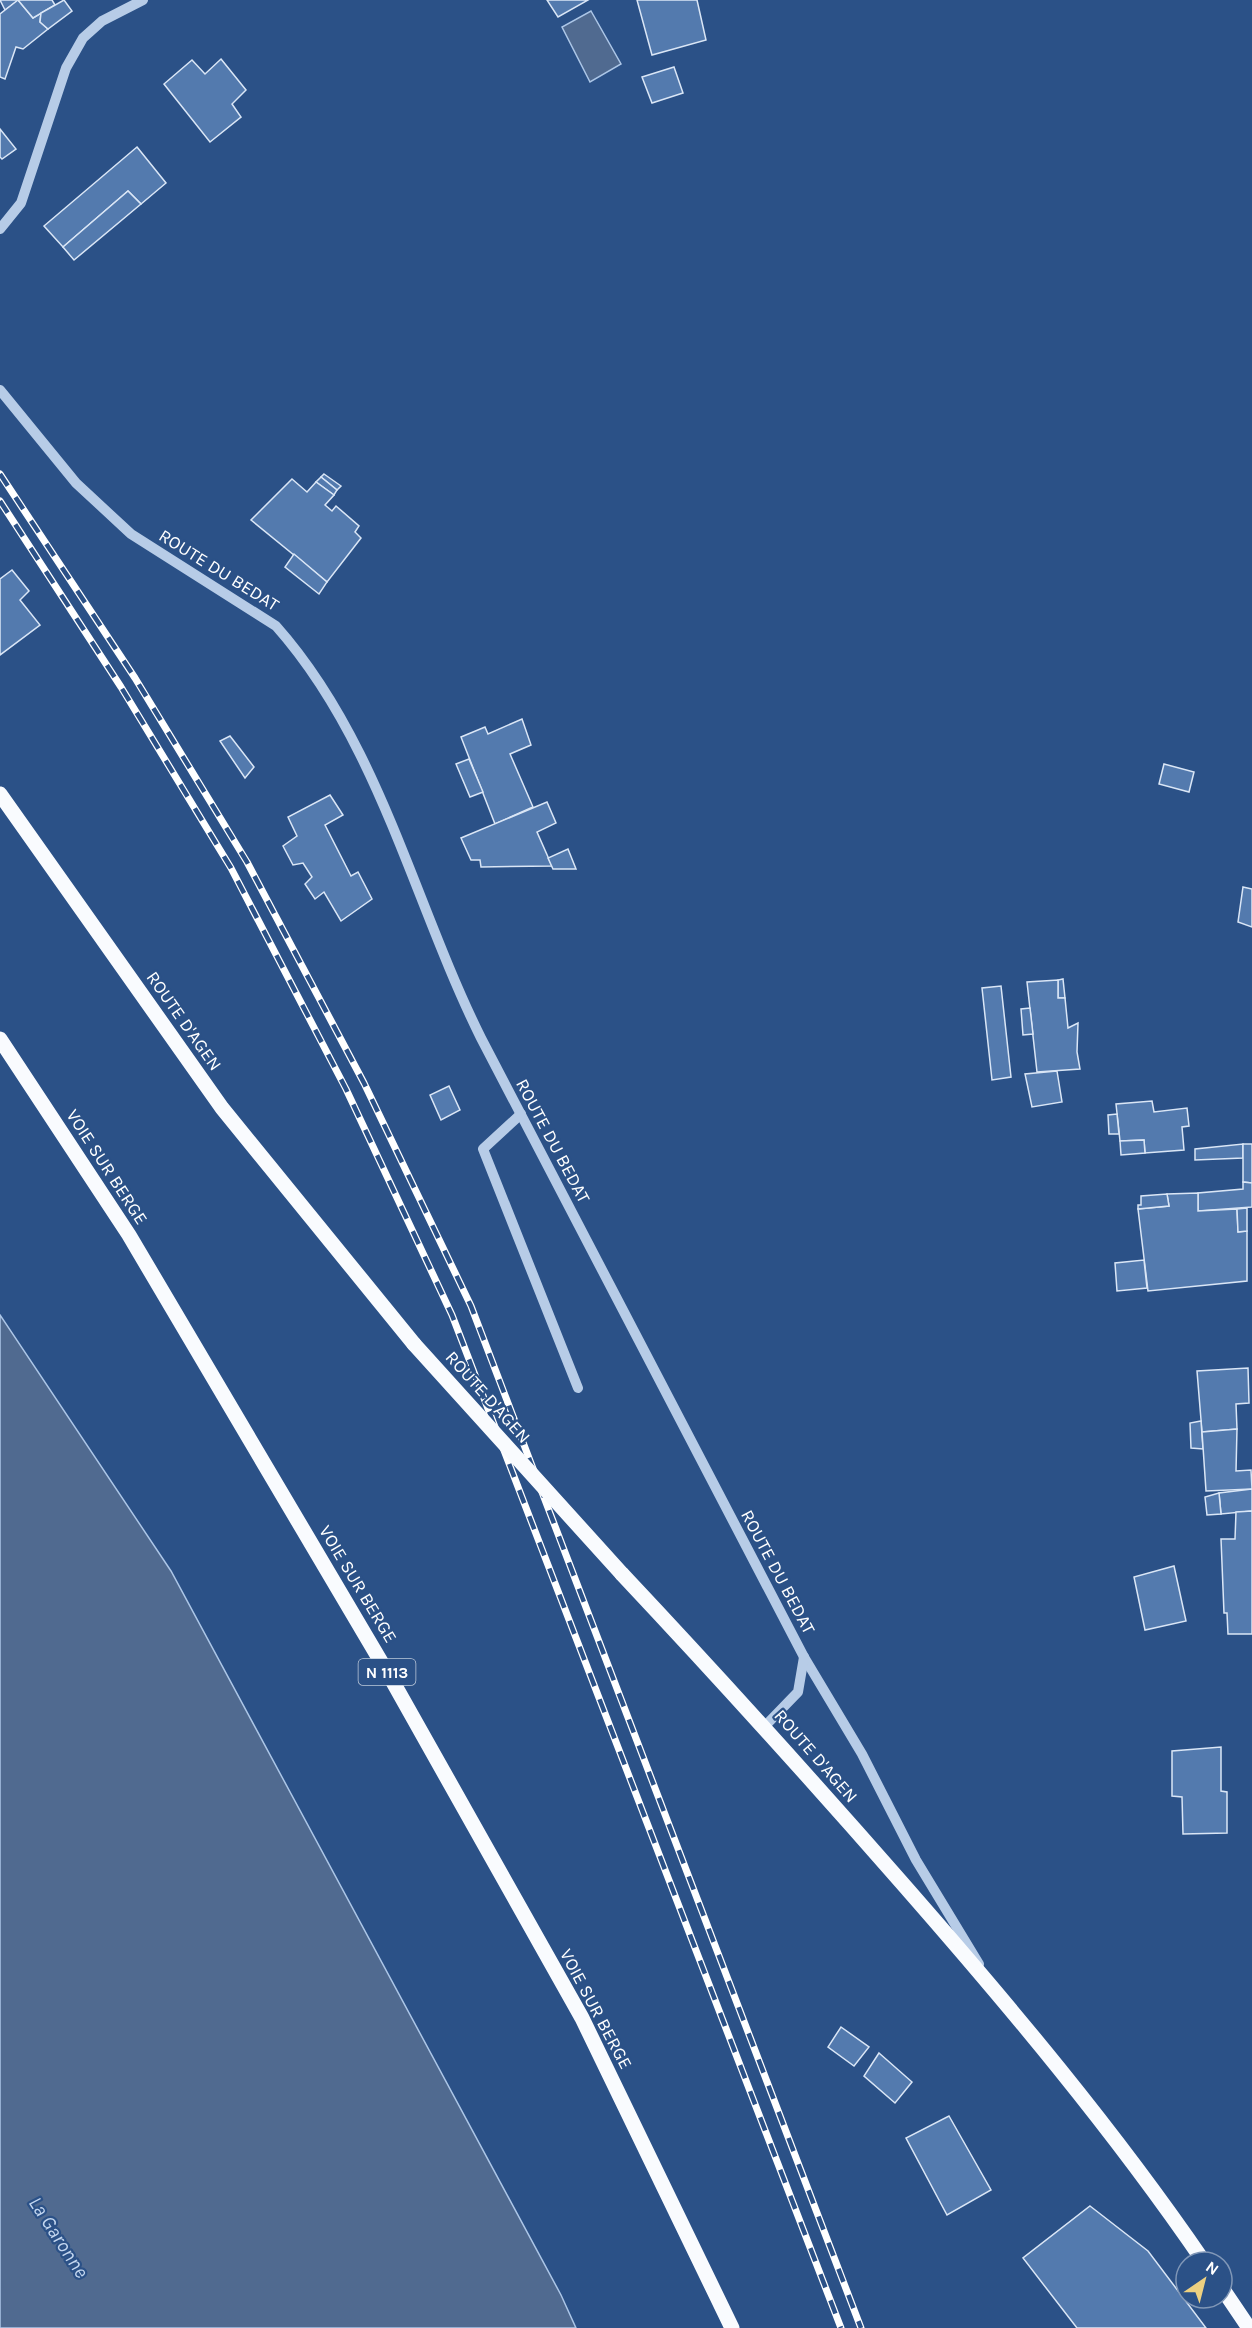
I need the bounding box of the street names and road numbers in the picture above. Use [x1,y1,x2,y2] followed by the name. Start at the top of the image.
[155,524,283,616] street label: ROUTE DU BEDAT
[142,967,226,1075] street label: ROUTE D'AGEN
[511,1075,595,1207] street label: ROUTE DU BEDAT
[62,1105,152,1229] street label: VOIE SUR BERGE
[441,1346,535,1448] street label: ROUTE D'AGEN
[736,1506,820,1638] street label: ROUTE DU BEDAT
[314,1521,402,1647] street label: VOIE SUR BERGE
[358,1659,416,1685] road number: N 1113
[769,1705,863,1807] street label: ROUTE D'AGEN
[555,1945,637,2073] street label: VOIE SUR BERGE

